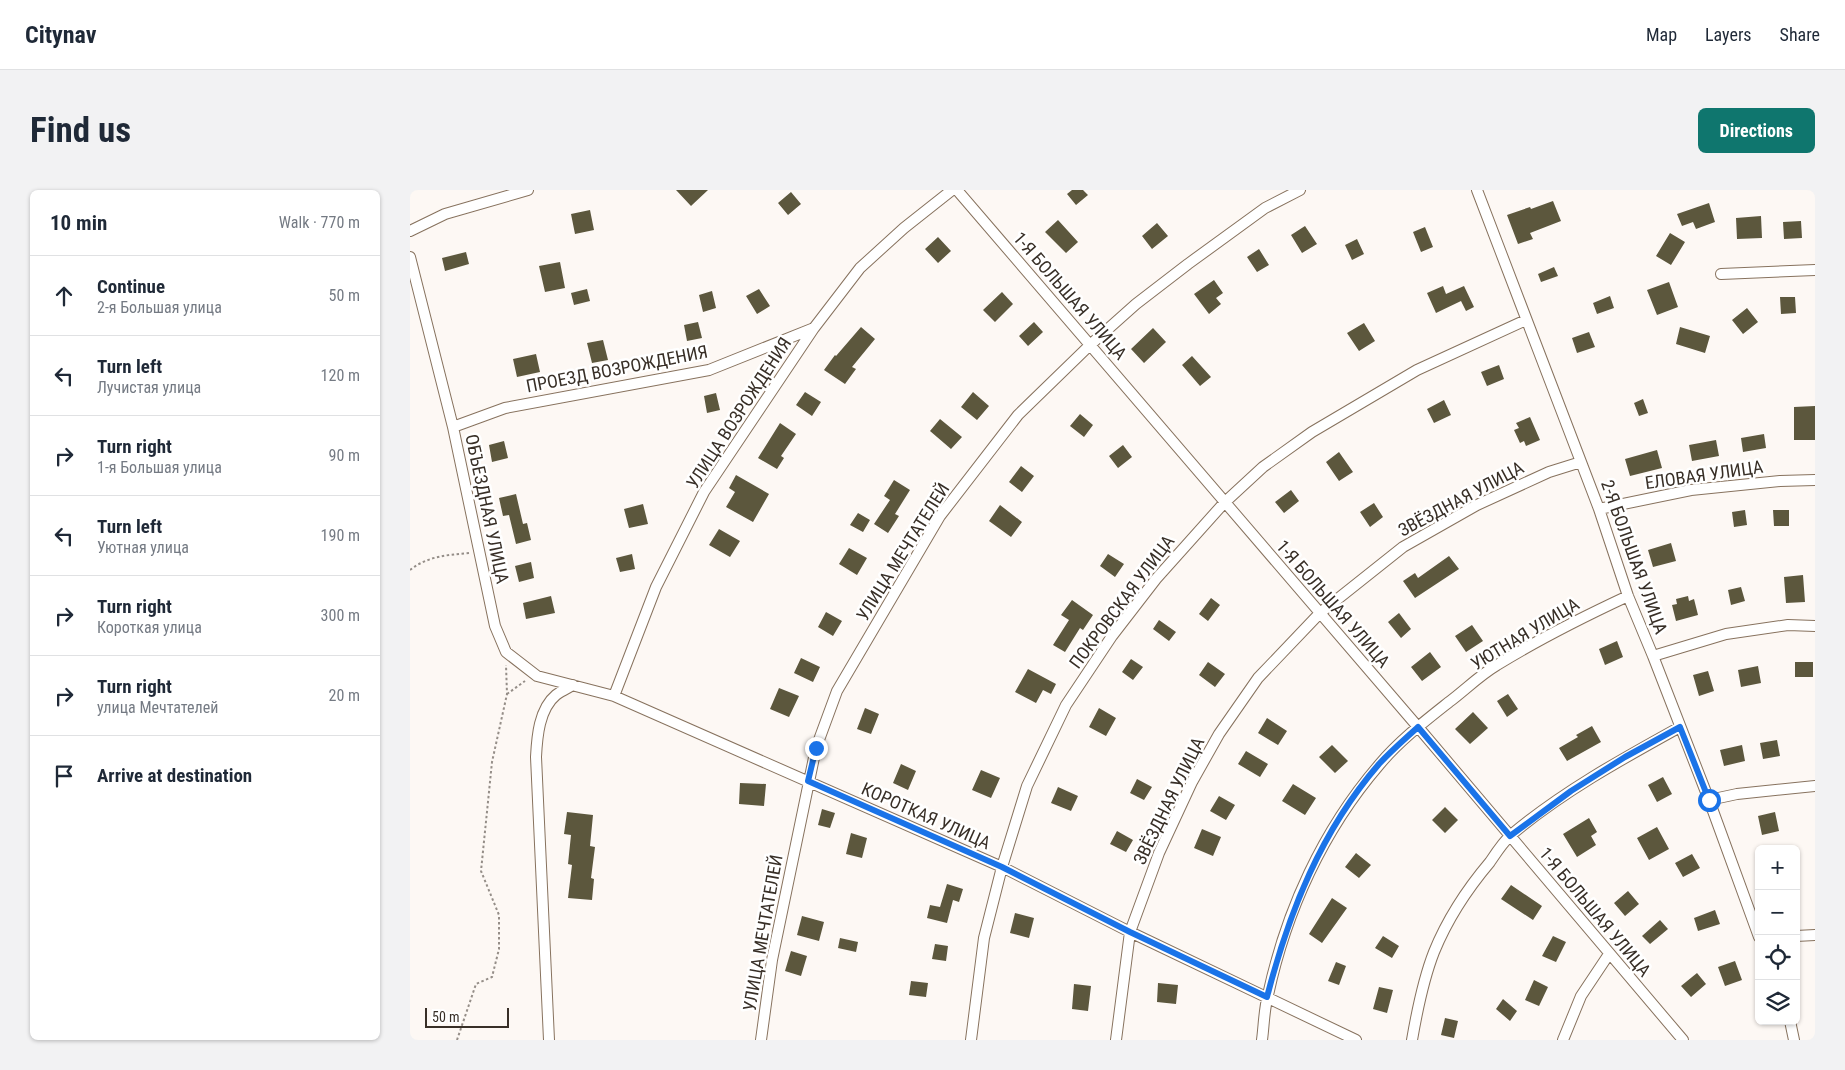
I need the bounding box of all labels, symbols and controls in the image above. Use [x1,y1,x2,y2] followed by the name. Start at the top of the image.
[25,21,96,49] text: Citynav
[1646,24,1677,45] text: Map
[1705,24,1752,45] text: Layers
[1780,24,1820,45] text: Share
[1698,108,1815,153] button: Directions
[30,110,131,151] text: Find us
[50,211,107,235] text: 10 min
[279,213,360,232] text: Walk · 770 m
[1009,228,1132,364] street label: 1-Я БОЛЬШАЯ УЛИЦА
[97,275,165,298] text: Continue
[50,282,78,310] icon: ahead
[328,286,360,305] text: 50 m
[97,298,222,317] text: 2-я Большая улица
[682,333,795,492] street label: УЛИЦА ВОЗРОЖДЕНИЯ
[524,341,709,396] street label: ПРОЕЗД ВОЗРОЖДЕНИЯ
[97,355,162,378] text: Turn left
[50,362,78,390] icon: left
[321,366,360,385] text: 120 m
[97,378,201,397] text: Лучистая улица
[461,432,514,586] street label: ОБЪЕЗДНАЯ УЛИЦА
[97,435,172,458] text: Turn right
[50,442,78,470] icon: right
[328,446,360,465] text: 90 m
[1395,456,1528,540] street label: ЗВЁЗДНАЯ УЛИЦА
[1644,456,1765,493] street label: ЕЛОВАЯ УЛИЦА
[97,458,222,477] text: 1-я Большая улица
[1597,477,1672,637] street label: 2-Я БОЛЬШАЯ УЛИЦА
[852,479,953,624] street label: УЛИЦА МЕЧТАТЕЛЕЙ
[97,515,162,538] text: Turn left
[50,522,78,550] icon: left
[321,526,360,545] text: 190 m
[1065,530,1179,672] street label: ПОКРОВСКАЯ УЛИЦА
[1272,536,1395,672] street label: 1-Я БОЛЬШАЯ УЛИЦА
[97,538,189,557] text: Уютная улица
[1467,593,1583,674] street label: УЮТНАЯ УЛИЦА
[97,595,172,618] text: Turn right
[50,602,78,630] icon: right
[321,606,360,625] text: 300 m
[97,618,202,637] text: Короткая улица
[97,675,172,698] text: Turn right
[50,682,78,710] icon: right
[328,686,360,705] text: 20 m
[97,698,218,717] text: улица Мечтателей
[1129,733,1209,868] street label: ЗВЁЗДНАЯ УЛИЦА
[805,737,828,760] route end
[50,762,78,790] icon: arrive
[97,764,252,787] text: Arrive at destination
[858,778,995,854] street label: КОРОТКАЯ УЛИЦА
[1698,789,1721,812] route start
[1535,843,1656,981] street label: 1-Я БОЛЬШАЯ УЛИЦА
[1755,845,1800,1025] map controls
[1755,845,1800,890] button: +
[738,853,787,1013] street label: УЛИЦА МЕЧТАТЕЛЕЙ
[1755,890,1800,935] button: −
[1755,935,1800,980] button: locate
[1755,980,1800,1025] button: layers
[425,1005,509,1028] scale bar
[432,1009,460,1025] text: 50 m

